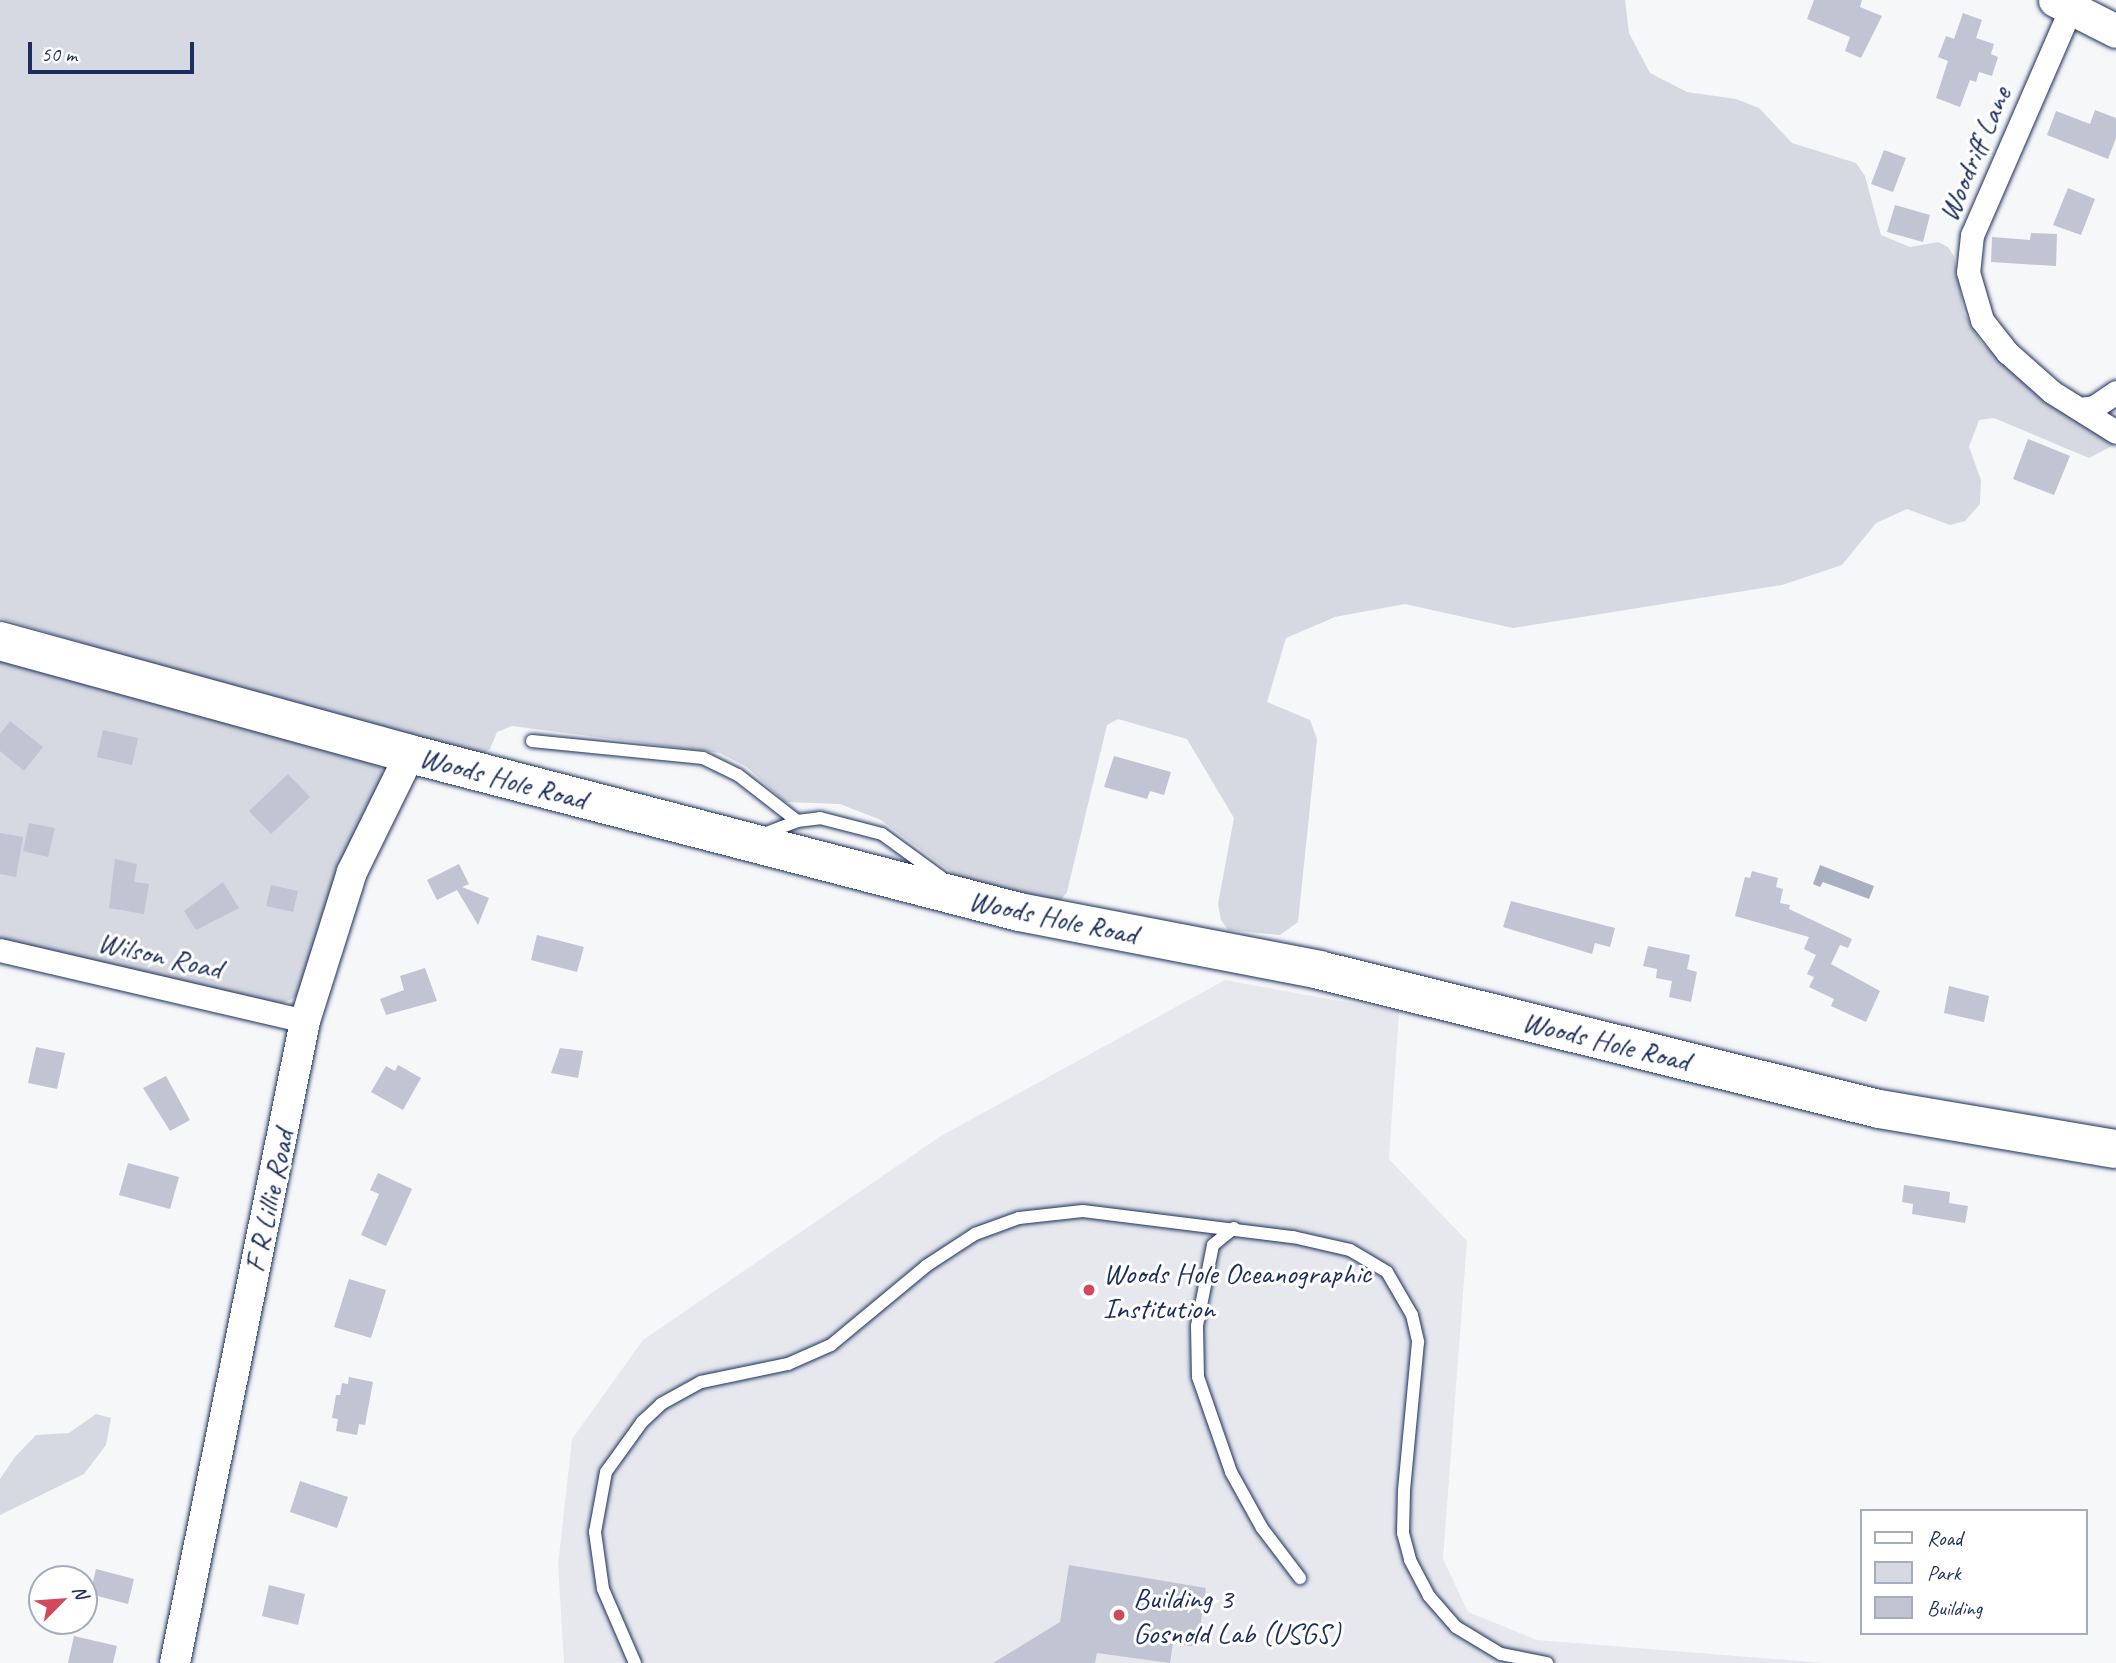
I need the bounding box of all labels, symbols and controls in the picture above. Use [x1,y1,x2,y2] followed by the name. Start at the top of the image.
[32,28,198,72] scale bar
[41,41,77,67] text: 50 m
[1930,81,2018,227] street label: Woodriff Lane
[415,738,591,818] street label: Woods Hole Road
[965,882,1141,952] street label: Woods Hole Road
[95,923,225,987] street label: Wilson Road
[1518,1003,1694,1079] street label: Woods Hole Road
[236,1126,302,1276] street label: F R Lillie Road
[1103,1255,1372,1326] place label: Woods Hole Oceanographic Institution
[1081,1282,1097,1298] marker: Woods Hole Oceanographic Institution
[1860,1509,2088,1635] legend
[1927,1525,1962,1551] text: Road
[1927,1560,1960,1586] text: Park
[28,1565,98,1635] north arrow
[1133,1580,1341,1650] place label: Building 3 Gosnold Lab (USGS)
[67,1582,94,1602] text: N
[1927,1595,1982,1621] text: Building
[1111,1607,1127,1623] marker: Building 3 Gosnold Lab (USGS)

